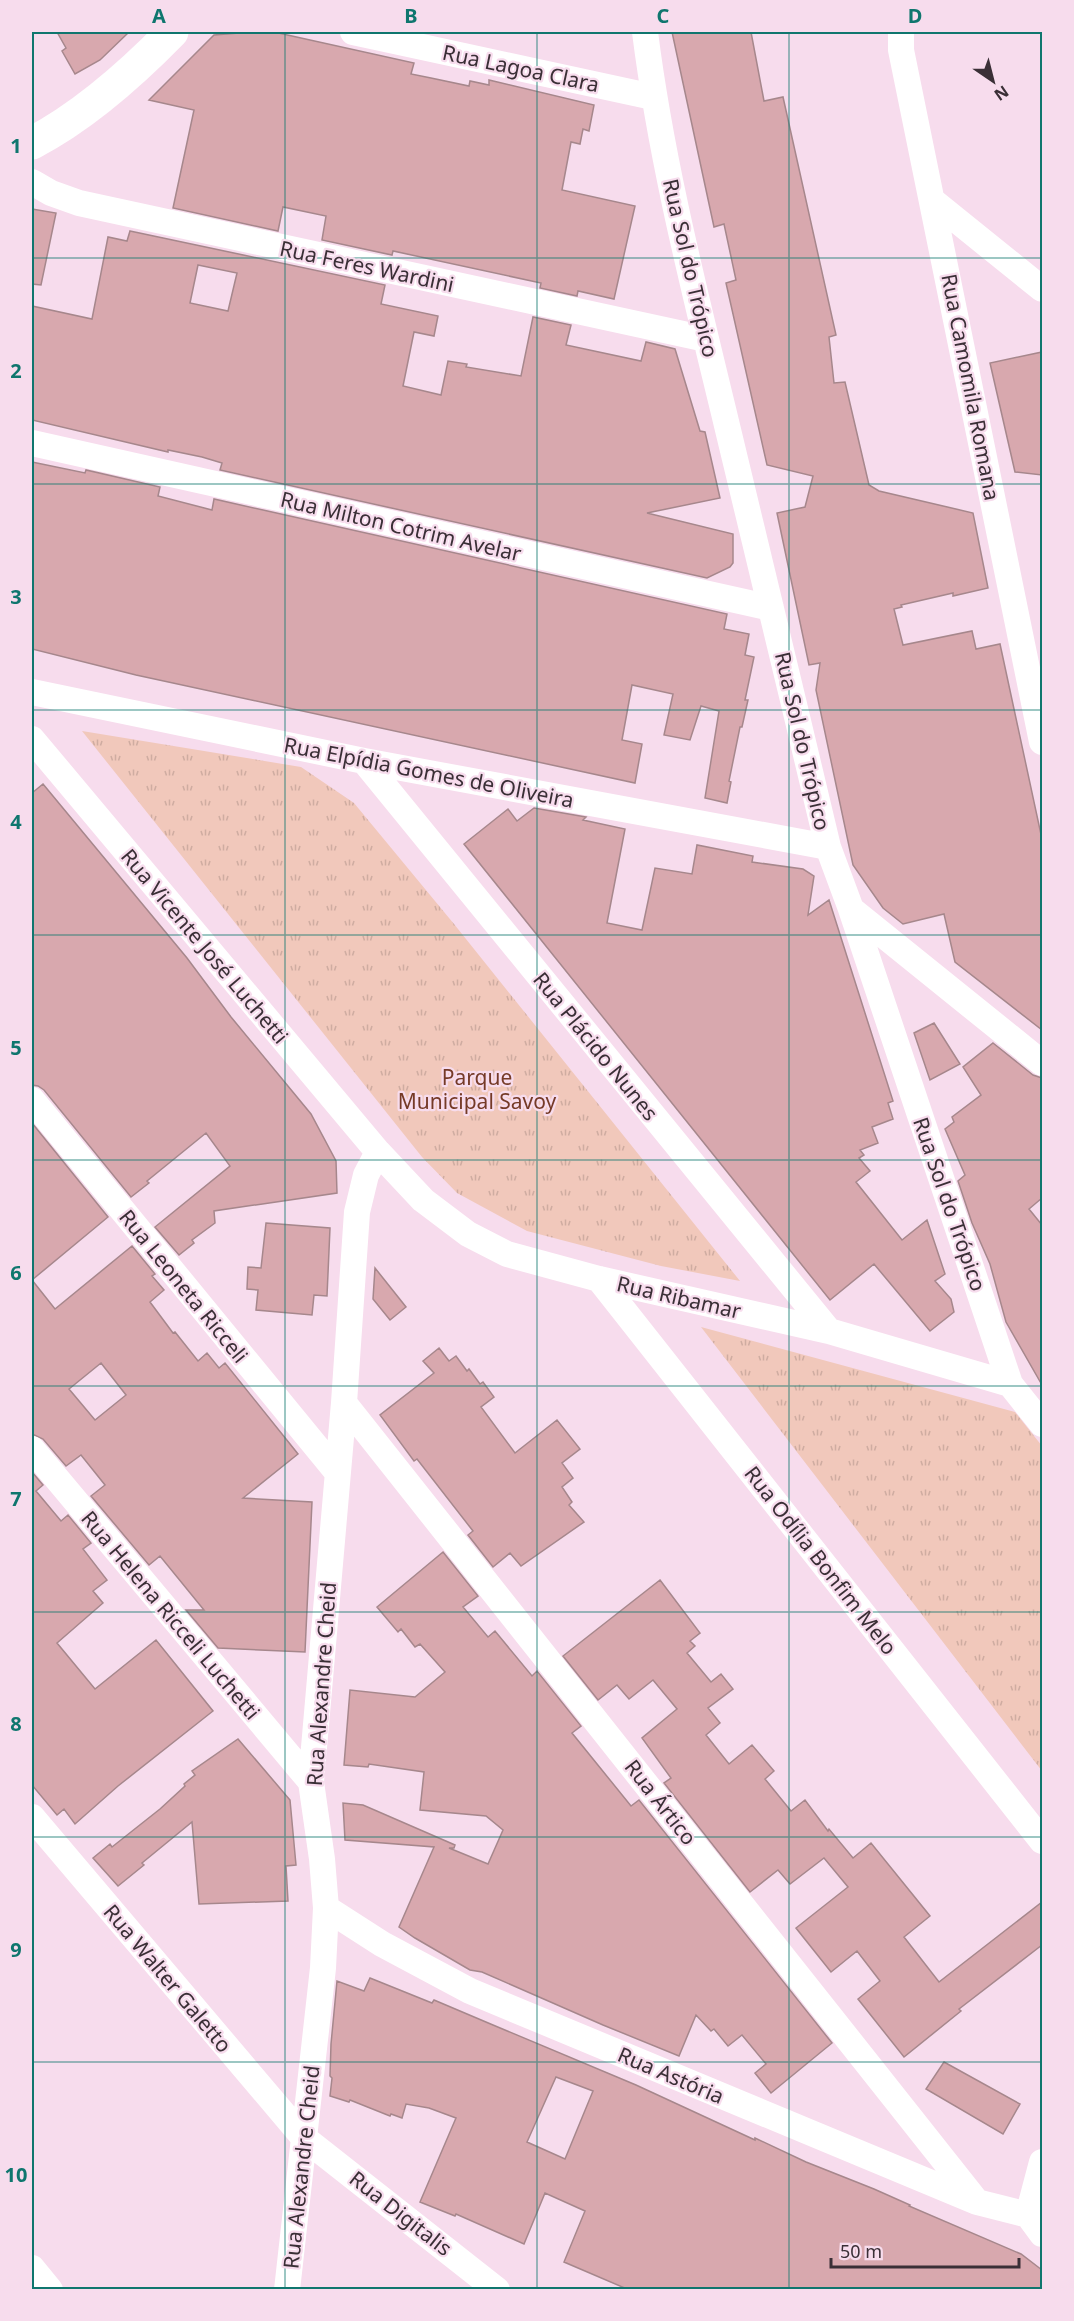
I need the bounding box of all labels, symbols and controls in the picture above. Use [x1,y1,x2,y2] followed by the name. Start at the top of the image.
[152,2,166,29] text: A
[404,2,418,29] text: B
[657,2,670,29] text: C
[908,2,922,29] text: D
[440,38,602,98] street label: Rua Lagoa Clara
[963,51,1023,111] north arrow
[990,81,1013,106] text: N
[10,132,22,159] text: 1
[657,176,725,360] street label: Rua Sol do Trópico
[277,234,457,298] street label: Rua Feres Wardini
[935,271,1007,503] street label: Rua Camomila Romana
[10,357,22,384] text: 2
[278,485,525,567] street label: Rua Milton Cotrim Avelar
[10,583,22,610] text: 3
[769,649,837,833] street label: Rua Sol do Trópico
[282,730,576,814] street label: Rua Elpídia Gomes de Oliveira
[10,808,22,835] text: 4
[115,843,295,1049] street label: Rua Vicente José Luchetti
[527,966,665,1126] street label: Rua Plácido Nunes
[10,1034,22,1061] text: 5
[398,1063,557,1115] park label: Parque Municipal Savoy
[907,1113,993,1295] street label: Rua Sol do Trópico
[113,1203,255,1369] street label: Rua Leoneta Ricceli
[10,1259,22,1286] text: 6
[614,1269,744,1325] street label: Rua Ribamar
[738,1460,904,1660] street label: Rua Odília Bonfim Melo
[10,1485,22,1512] text: 7
[75,1505,267,1725] street label: Rua Helena Ricceli Luchetti
[300,1581,342,1787] street label: Rua Alexandre Cheid
[10,1710,22,1737] text: 8
[619,1754,703,1850] street label: Rua Ártico
[98,1898,238,2058] street label: Rua Walter Galetto
[10,1936,22,1963] text: 9
[614,2040,728,2110] street label: Rua Astória
[276,2064,326,2270] street label: Rua Alexandre Cheid
[5,2161,27,2188] text: 10
[344,2164,458,2262] street label: Rua Digitalis
[831,2231,1018,2269] scale bar
[840,2239,882,2263] text: 50 m

